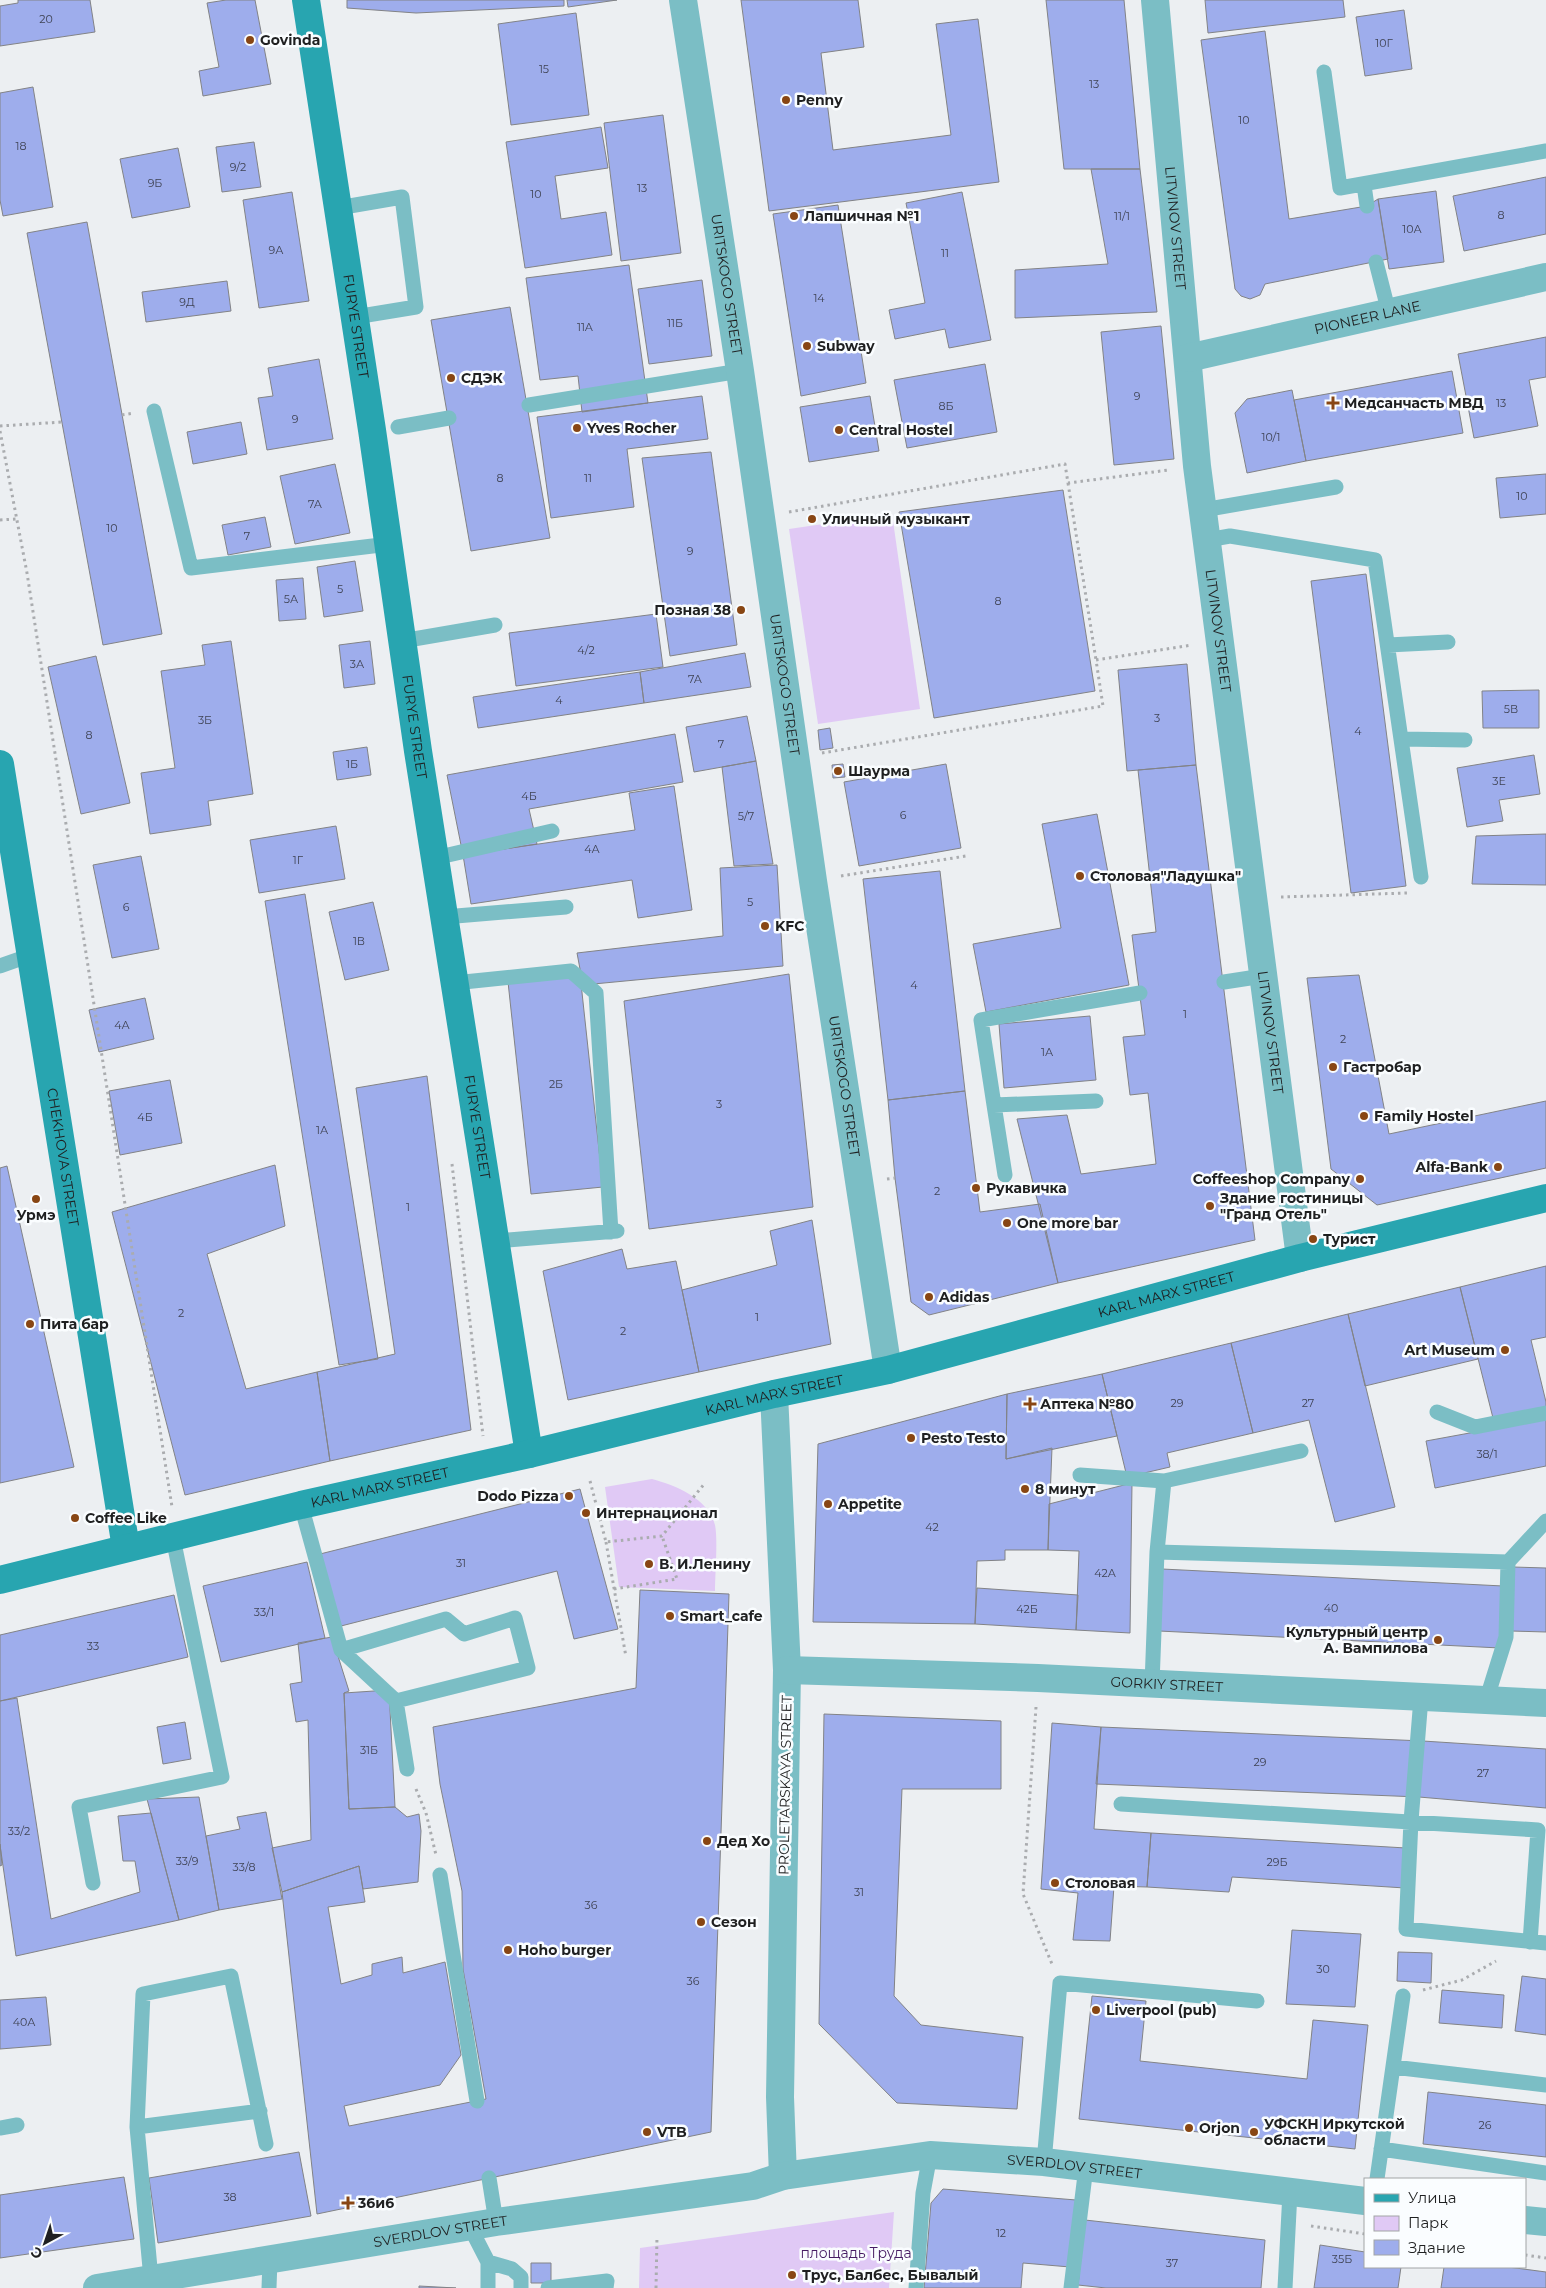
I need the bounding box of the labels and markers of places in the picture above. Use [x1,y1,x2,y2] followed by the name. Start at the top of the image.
[260,31,320,49] place label: Govinda
[244,34,256,46] marker: Govinda
[796,91,843,109] place label: Penny
[780,94,792,106] marker: Penny
[804,207,919,225] place label: Лапшичная №1
[788,210,800,222] marker: Лапшичная №1
[817,337,875,355] place label: Subway
[801,340,813,352] marker: Subway
[461,369,504,387] place label: СДЭК
[445,372,457,384] marker: СДЭК
[1344,394,1484,412] place label: Медсанчасть МВД
[1326,396,1340,410] marker: Медсанчасть МВД
[586,419,677,437] place label: Yves Rocher
[849,421,953,439] place label: Central Hostel
[571,422,583,434] marker: Yves Rocher
[833,424,845,436] marker: Central Hostel
[822,510,970,528] place label: Уличный музыкант
[806,513,818,525] marker: Уличный музыкант
[654,601,731,619] place label: Позная 38
[735,604,747,616] marker: Позная 38
[848,762,910,780] place label: Шаурма
[832,765,844,777] marker: Шаурма
[1090,867,1241,885] place label: Столовая"Ладушка"
[1074,870,1086,882] marker: Столовая"Ладушка"
[775,917,804,935] place label: KFC
[759,920,771,932] marker: KFC
[1343,1058,1422,1076] place label: Гастробар
[1327,1061,1339,1073] marker: Гастробар
[1374,1107,1474,1125] place label: Family Hostel
[1358,1110,1370,1122] marker: Family Hostel
[1415,1158,1489,1176] place label: Alfa-Bank
[1492,1161,1504,1173] marker: Alfa-Bank
[1193,1170,1351,1188] place label: Coffeeshop Company
[1354,1173,1366,1185] marker: Coffeeshop Company
[986,1179,1067,1197] place label: Рукавичка
[970,1182,982,1194] marker: Рукавичка
[1219,1189,1363,1223] place label: Здание гостиницы "Гранд Отель"
[30,1193,42,1205] marker: Урмэ
[1204,1200,1216,1212] marker: Здание гостиницы "Гранд Отель"
[16,1206,56,1224] place label: Урмэ
[1017,1214,1118,1232] place label: One more bar
[1001,1217,1013,1229] marker: One more bar
[1323,1230,1376,1248] place label: Турист
[1307,1233,1319,1245] marker: Турист
[938,1288,990,1306] place label: Adidas
[923,1291,935,1303] marker: Adidas
[40,1315,109,1333] place label: Пита бар
[24,1318,36,1330] marker: Пита бар
[1403,1341,1495,1359] place label: Art Museum
[1499,1344,1511,1356] marker: Art Museum
[1040,1395,1134,1413] place label: Аптека №80
[1024,1398,1036,1410] marker: Аптека №80
[921,1429,1006,1447] place label: Pesto Testo
[905,1432,917,1444] marker: Pesto Testo
[1035,1480,1096,1498] place label: 8 минут
[1019,1483,1031,1495] marker: 8 минут
[477,1487,559,1505] place label: Dodo Pizza
[563,1490,575,1502] marker: Dodo Pizza
[837,1495,902,1513] place label: Appetite
[822,1498,834,1510] marker: Appetite
[596,1504,718,1522] place label: Интернационал
[580,1507,592,1519] marker: Интернационал
[85,1509,167,1527] place label: Coffee Like
[69,1512,81,1524] marker: Coffee Like
[659,1555,751,1573] place label: В. И.Ленину
[643,1558,655,1570] marker: В. И.Ленину
[680,1607,763,1625] place label: Smart_cafe
[664,1610,676,1622] marker: Smart_cafe
[1286,1623,1428,1657] place label: Культурный центр А. Вампилова
[1432,1634,1444,1646] marker: Культурный центр А. Вампилова
[717,1832,770,1850] place label: Дед Хо
[701,1835,713,1847] marker: Дед Хо
[1065,1874,1136,1892] place label: Столовая
[1049,1877,1061,1889] marker: Столовая
[711,1913,757,1931] place label: Сезон
[695,1916,707,1928] marker: Сезон
[518,1941,611,1959] place label: Hoho burger
[502,1944,514,1956] marker: Hoho burger
[1106,2001,1217,2019] place label: Liverpool (pub)
[1090,2004,1102,2016] marker: Liverpool (pub)
[1264,2115,1405,2149] place label: УФСКН Иркутской области
[1199,2119,1240,2137] place label: Orjon
[1183,2122,1195,2134] marker: Orjon
[656,2123,687,2141] place label: VTB
[641,2126,653,2138] marker: VTB
[1248,2126,1260,2138] marker: УФСКН Иркутской области
[357,2194,394,2212] place label: 36и6
[342,2197,354,2209] marker: 36и6
[802,2266,978,2284] place label: Трус, Балбес, Бывалый
[786,2269,798,2281] marker: Трус, Балбес, Бывалый

